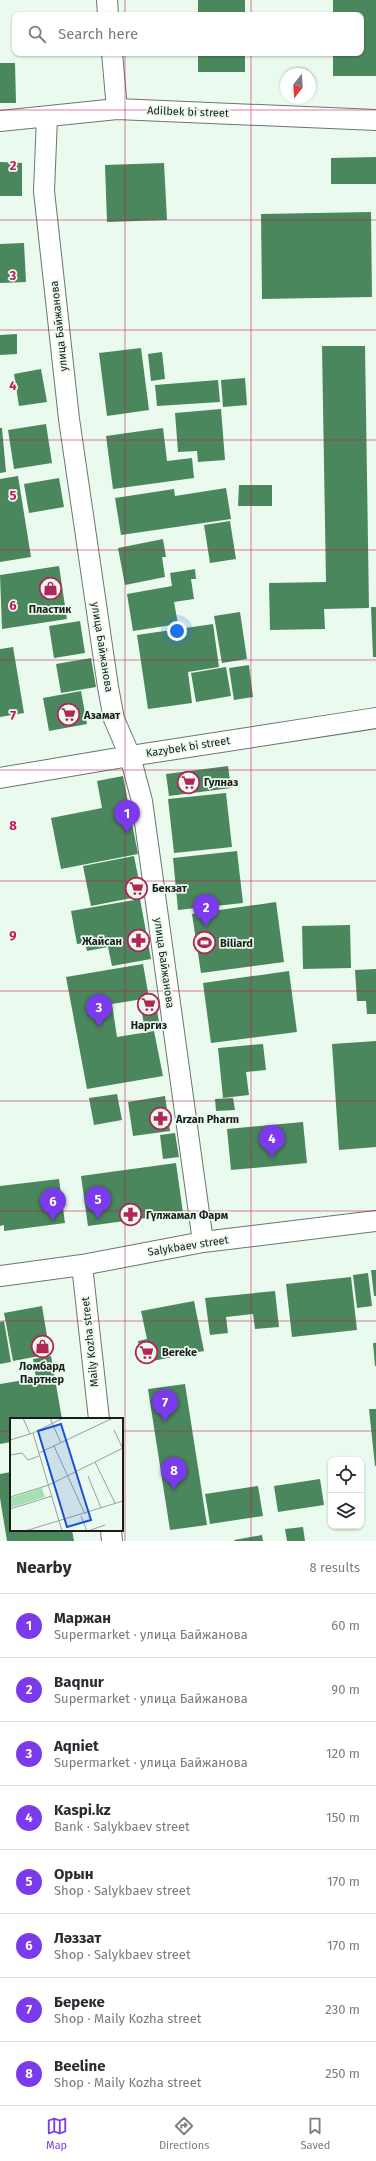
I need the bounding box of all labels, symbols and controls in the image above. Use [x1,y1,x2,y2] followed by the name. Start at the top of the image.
[12,12,364,56] search box
[26,23,48,45] icon: search
[58,25,138,43] text: Search here
[280,68,316,104] north arrow
[147,104,229,120] street label: Adilbek bi street
[10,158,17,173] text: 2
[9,268,17,283] text: 3
[48,280,70,372] street label: улица Байжанова
[9,378,17,393] text: 4
[10,488,17,503] text: 5
[37,576,63,602] shop icon: Пластик
[9,598,17,613] text: 6
[88,601,116,693] street label: улица Байжанова
[29,603,72,616] place label: Пластик
[167,621,187,641] your location
[55,702,81,728] supermarket icon: Азамат
[10,708,16,723] text: 7
[83,709,121,722] place label: Азамат
[145,734,231,760] street label: Kazybek bi street
[176,769,202,795] supermarket icon: Гулназ
[204,776,239,789] place label: Гулназ
[114,800,140,833] pin: 1
[9,818,17,833] text: 8
[124,875,150,901] supermarket icon: Бекзат
[152,882,188,895] place label: Бекзат
[193,894,219,927] pin: 2
[151,917,177,1009] street label: улица Байжанова
[9,928,17,943] text: 9
[125,928,151,954] pharmacy icon: Жайсан
[192,930,218,956] sports icon: Biliard
[81,935,122,948] place label: Жайсан
[220,937,253,950] place label: Biliard
[136,992,162,1018] supermarket icon: Наргиз
[86,994,112,1027] pin: 3
[131,1019,168,1032] place label: Наргиз
[147,1106,173,1132] pharmacy icon: Arzan Pharm
[175,1113,239,1126] place label: Arzan Pharm
[259,1125,285,1158] pin: 4
[85,1186,111,1219] pin: 5
[40,1188,66,1221] pin: 6
[117,1202,143,1228] pharmacy icon: Гүлжамал Фарм
[146,1209,229,1222] place label: Гүлжамал Фарм
[147,1233,229,1259] street label: Salykbaev street
[79,1296,101,1388] street label: Maily Kozha street
[29,1333,55,1359] shop icon: Ломбард Партнер
[133,1339,159,1365] supermarket icon: Bereke
[162,1346,197,1359] place label: Bereke
[19,1360,65,1386] place label: Ломбард Партнер
[152,1389,178,1422] pin: 7
[10,1418,123,1531] inset map
[161,1457,187,1490] pin: 8
[328,1457,364,1529] map controls
[328,1457,364,1493] button: locate
[328,1493,364,1529] button: layers
[16,1557,71,1578] text: Nearby
[309,1560,360,1575] text: 8 results
[54,1609,111,1627] text: Маржан
[26,1618,32,1633] text: 1
[331,1618,360,1633] text: 60 m
[54,1627,248,1642] text: Supermarket · улица Байжанова
[54,1673,104,1691] text: Baqnur
[26,1682,32,1697] text: 2
[331,1682,360,1697] text: 90 m
[54,1691,248,1706] text: Supermarket · улица Байжанова
[54,1737,99,1755] text: Aqniet
[26,1746,32,1761] text: 3
[326,1746,360,1761] text: 120 m
[54,1755,248,1770] text: Supermarket · улица Байжанова
[54,1801,111,1819] text: Kaspi.kz
[25,1810,33,1825] text: 4
[326,1810,360,1825] text: 150 m
[54,1819,190,1834] text: Bank · Salykbaev street
[54,1865,94,1883] text: Орын
[26,1874,32,1889] text: 5
[327,1874,360,1889] text: 170 m
[54,1883,191,1898] text: Shop · Salykbaev street
[54,1929,101,1947] text: Ләззат
[25,1938,33,1953] text: 6
[327,1938,360,1953] text: 170 m
[54,1947,191,1962] text: Shop · Salykbaev street
[54,1993,105,2011] text: Береке
[26,2002,32,2017] text: 7
[325,2002,360,2017] text: 230 m
[54,2011,201,2026] text: Shop · Maily Kozha street
[54,2057,105,2075] text: Beeline
[25,2066,33,2081] text: 8
[325,2066,360,2081] text: 250 m
[54,2075,201,2090] text: Shop · Maily Kozha street
[46,2115,68,2152] tab: Map
[159,2115,209,2152] tab: Directions
[301,2115,330,2152] tab: Saved

